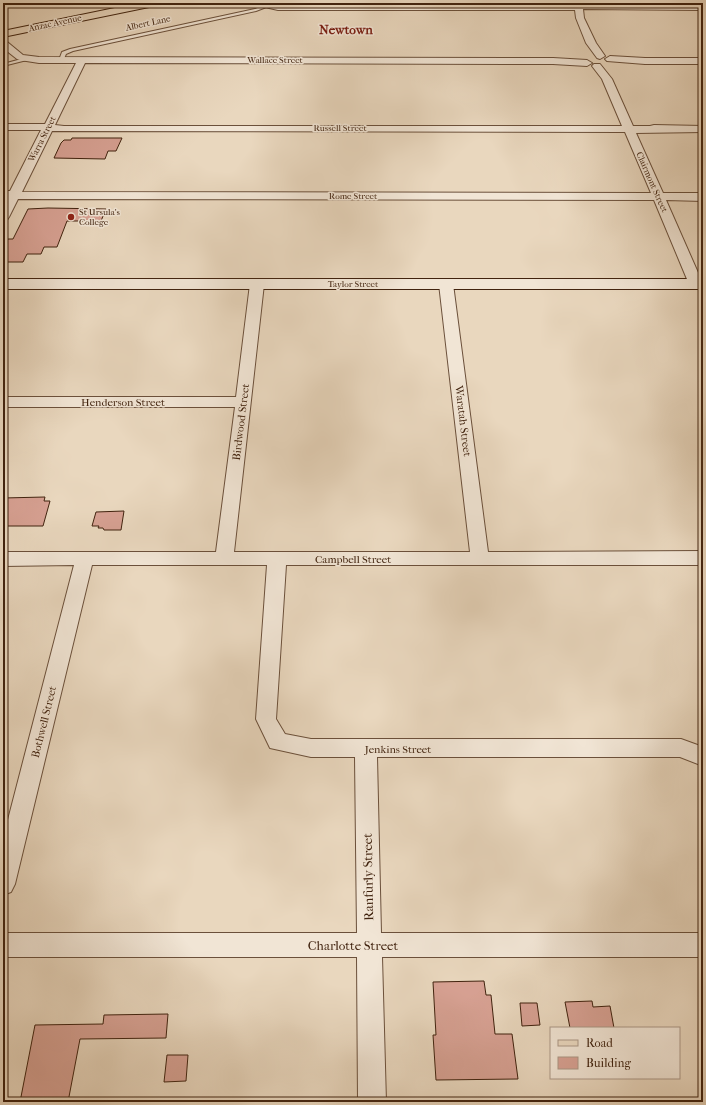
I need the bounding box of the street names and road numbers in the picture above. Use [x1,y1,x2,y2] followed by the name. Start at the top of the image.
[26,12,83,34] street label: Anzac Avenue
[124,13,172,33] street label: Albert Lane
[246,55,304,65] street label: Wallace Street
[26,114,58,164] street label: Warra Street
[313,123,367,133] street label: Russell Street
[634,150,670,215] street label: Clairmont Street
[329,191,378,201] street label: Rome Street
[328,279,379,289] street label: Taylor Street
[230,383,252,461] street label: Birdwood Street
[452,384,474,457] street label: Waratah Street
[81,396,165,409] street label: Henderson Street
[315,553,391,566] street label: Campbell Street
[29,685,59,759] street label: Bothwell Street
[364,743,431,756] street label: Jenkins Street
[360,833,376,921] street label: Ranfurly Street
[308,938,399,953] street label: Charlotte Street

